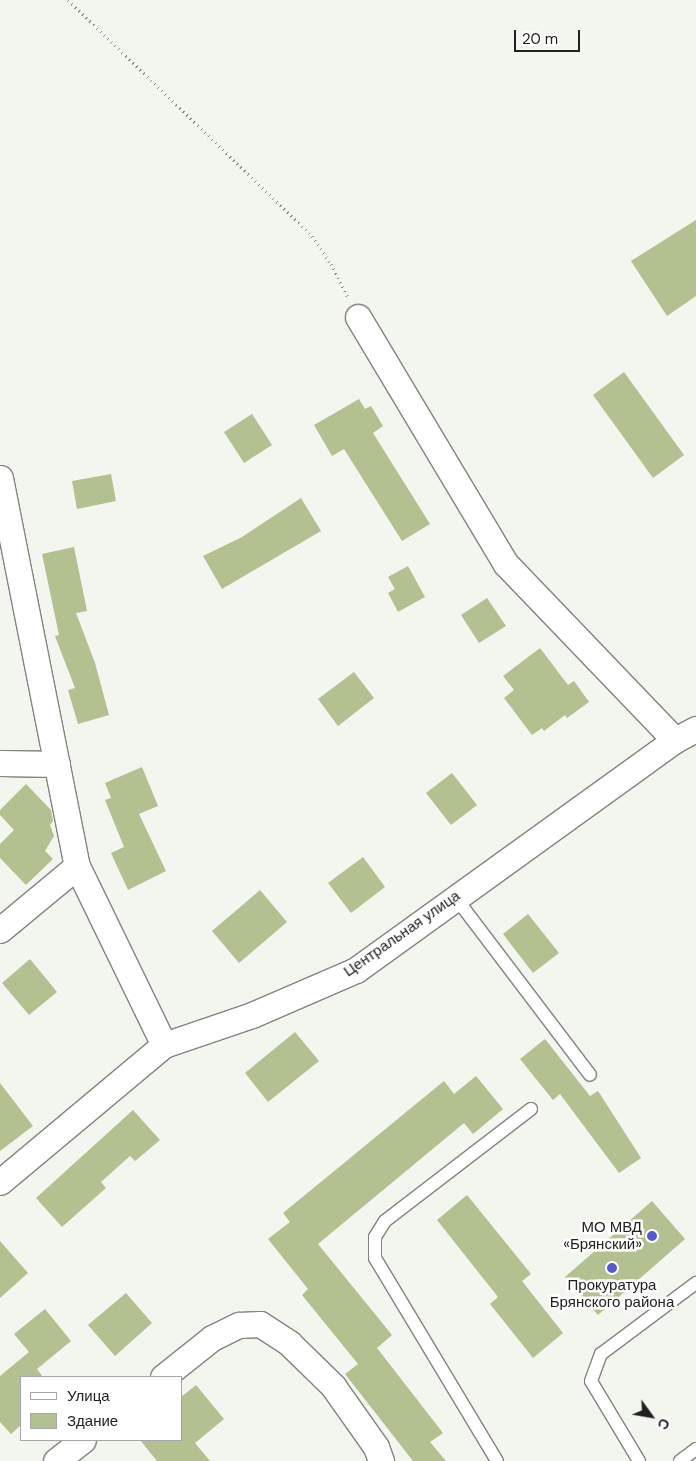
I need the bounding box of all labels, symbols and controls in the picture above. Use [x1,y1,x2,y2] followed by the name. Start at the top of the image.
[516,20,582,52] scale bar
[522,29,558,49] text: 20 m
[340,887,464,981] street label: Центральная улица
[563,1218,642,1253] place label: МО МВД «Брянский»
[646,1230,658,1242] marker: МО МВД «Брянский»
[606,1262,618,1274] marker: Прокуратура Брянского района
[550,1276,674,1311] place label: Прокуратура Брянского района
[20,1376,182,1441] legend
[67,1386,110,1406] text: Улица
[626,1391,676,1441] north arrow
[67,1411,118,1431] text: Здание
[653,1415,674,1433] text: С

